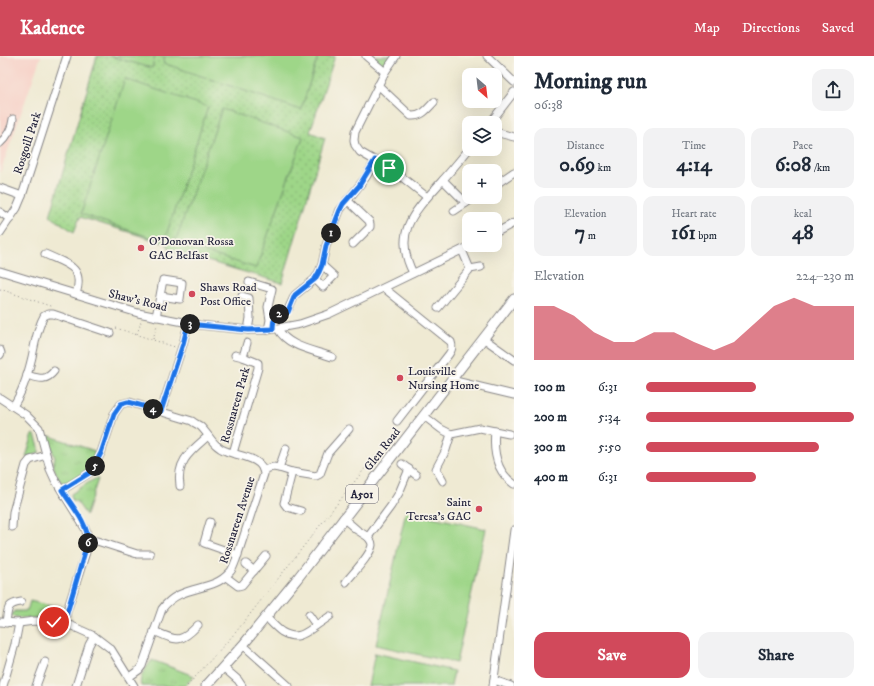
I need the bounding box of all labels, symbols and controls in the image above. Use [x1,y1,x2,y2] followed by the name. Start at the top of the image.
[20,17,85,40] text: Kadence
[694,19,720,37] text: Map
[742,19,800,37] text: Directions
[822,19,854,37] text: Saved
[462,68,502,108] north arrow
[462,68,502,252] map controls
[534,68,647,95] text: Morning run
[812,69,854,111] button: share
[534,97,563,113] text: 06:38
[10,110,45,176] street label: Rosgoill Park
[462,116,502,156] button: layers
[566,139,604,153] text: Distance
[682,139,706,153] text: Time
[792,139,813,153] text: Pace
[372,151,406,185] pin
[559,153,595,178] text: 0.69
[676,153,712,178] text: 4:14
[775,153,811,178] text: 6:08
[378,157,400,179] icon: arrive
[595,161,611,175] text: km
[811,161,830,175] text: /km
[462,164,502,204] button: +
[564,207,607,221] text: Elevation
[671,207,717,221] text: Heart rate
[794,207,812,221] text: kcal
[462,212,502,252] button: −
[575,221,585,246] text: 7
[671,221,696,246] text: 161
[792,221,813,246] text: 48
[321,223,341,243] pin: 1
[329,226,333,240] text: 1
[585,229,596,243] text: m
[696,229,717,243] text: bpm
[149,234,234,263] place label: O'Donovan Rossa GAC Belfast
[136,243,146,253] marker: O'Donovan Rossa GAC Belfast
[534,268,584,284] text: Elevation
[796,268,854,284] text: 224–230 m
[200,280,257,309] place label: Shaws Road Post Office
[107,286,169,315] street label: Shaw's Road
[187,289,197,299] marker: Shaws Road Post Office
[269,304,289,324] pin: 2
[276,307,282,321] text: 2
[180,314,200,334] pin: 3
[188,317,192,331] text: 3
[408,364,479,393] place label: Louisville Nursing Home
[217,365,254,445] street label: Rossnareen Park
[395,373,405,383] marker: Louisville Nursing Home
[534,379,565,395] text: 100 m
[598,379,618,395] text: 6:31
[143,399,163,419] pin: 4
[150,402,156,416] text: 4
[534,409,567,425] text: 200 m
[598,409,620,425] text: 5:34
[361,425,404,474] street label: Glen Road
[534,439,565,455] text: 300 m
[598,439,621,455] text: 5:50
[85,456,105,476] pin: 5
[92,459,98,473] text: 5
[534,469,568,485] text: 400 m
[598,469,618,485] text: 6:31
[216,475,259,566] street label: Rossnareen Avenue
[346,485,378,503] road number: A501
[406,495,471,524] place label: Saint Teresa's GAC
[474,504,484,514] marker: Saint Teresa's GAC
[78,533,98,553] pin: 6
[85,536,91,550] text: 6
[37,605,71,639] pin
[43,611,65,633] icon: check
[534,632,690,678] button: Save
[698,632,854,678] button: Share

